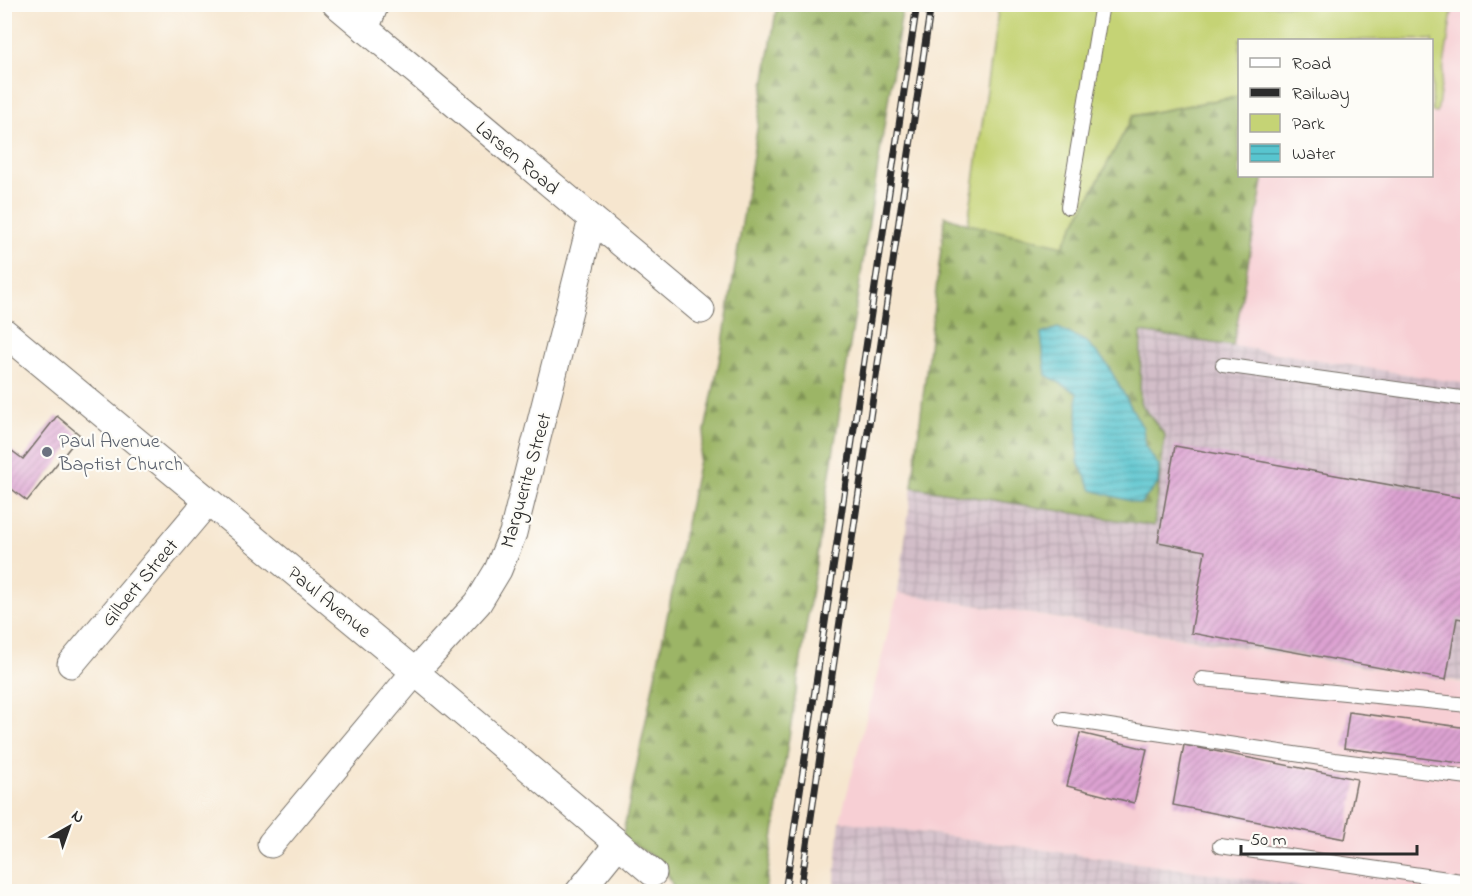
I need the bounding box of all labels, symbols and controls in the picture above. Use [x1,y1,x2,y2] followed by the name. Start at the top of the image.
[1238,39,1433,177] legend
[1292,52,1331,78] text: Road
[1292,82,1349,108] text: Railway
[1292,112,1325,138] text: Park
[468,115,565,203] street label: Larsen Road
[1292,142,1336,168] text: Water
[494,409,562,552] street label: Marguerite Street
[58,428,183,480] place label: Paul Avenue Baptist Church
[40,445,54,459] marker: Paul Avenue Baptist Church
[95,533,187,634] street label: Gilbert Street
[280,560,377,646] street label: Paul Avenue
[39,797,99,857] north arrow
[66,804,89,830] text: N
[1241,818,1416,856] scale bar
[1250,828,1287,854] text: 50 m

